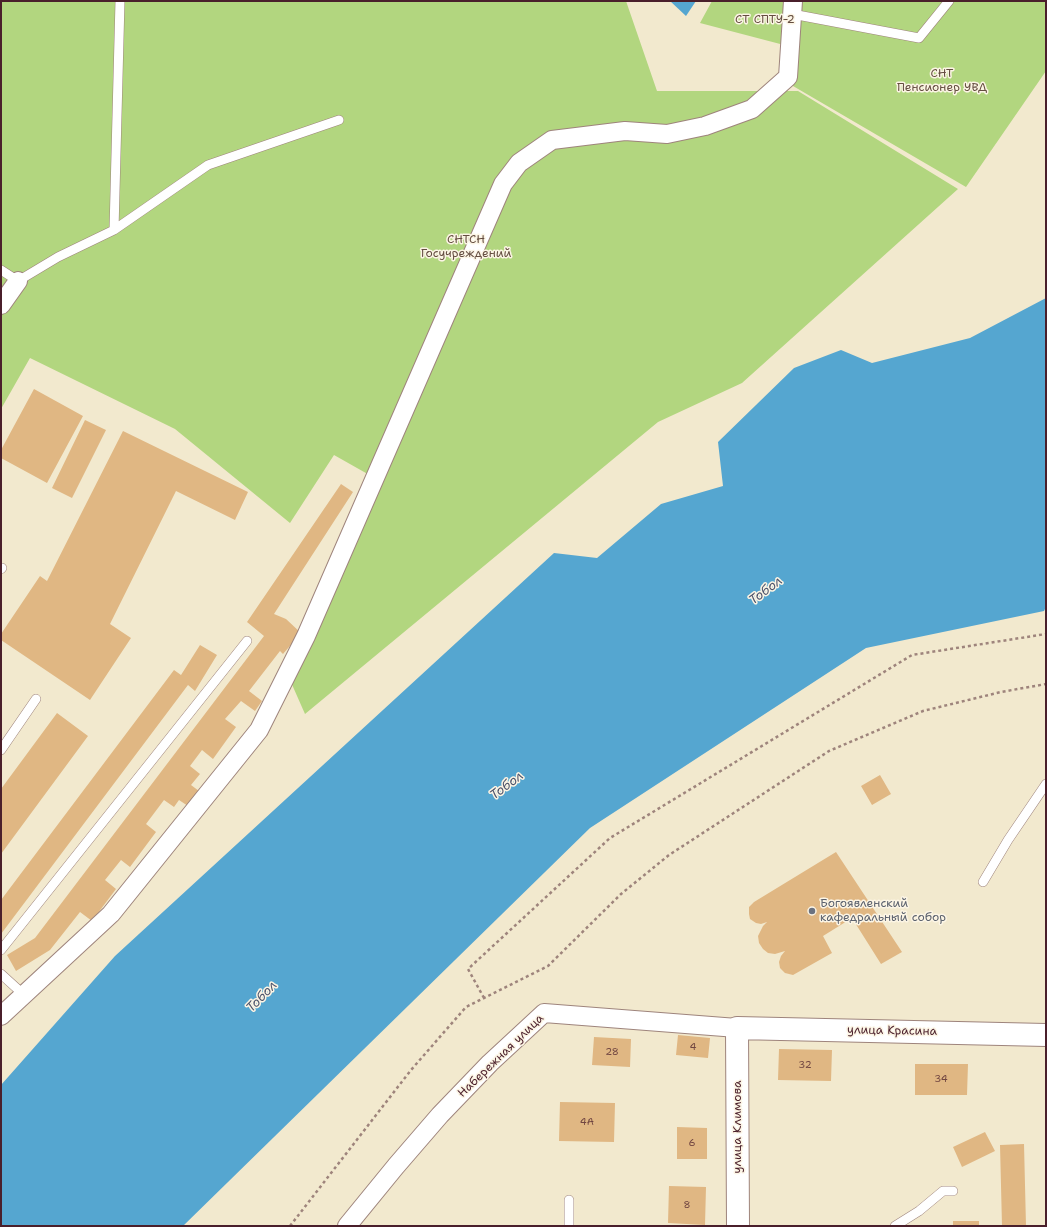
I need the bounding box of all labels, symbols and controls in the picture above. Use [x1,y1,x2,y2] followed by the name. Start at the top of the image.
[735,13,795,27] park label: СТ СПТУ-2
[897,67,987,95] park label: СНТ Пенсионер УВД
[421,233,511,261] park label: СНТСН Госучреждений
[746,573,786,609] water label: Тобол
[487,768,527,804] water label: Тобол
[820,897,946,925] place label: Богоявленский кафедральный собор
[807,906,817,916] marker: Богоявленский кафедральный собор
[243,978,281,1016] water label: Тобол
[455,1011,547,1101] street label: Набережная улица
[847,1023,937,1039] street label: улица Красина
[690,1041,696,1053] house number: 4
[605,1046,619,1058] house number: 28
[798,1059,812,1071] house number: 32
[934,1073,948,1085] house number: 34
[731,1081,745,1173] street label: улица Климова
[580,1116,594,1128] house number: 4А
[689,1137,695,1149] house number: 6
[684,1199,690,1211] house number: 8

